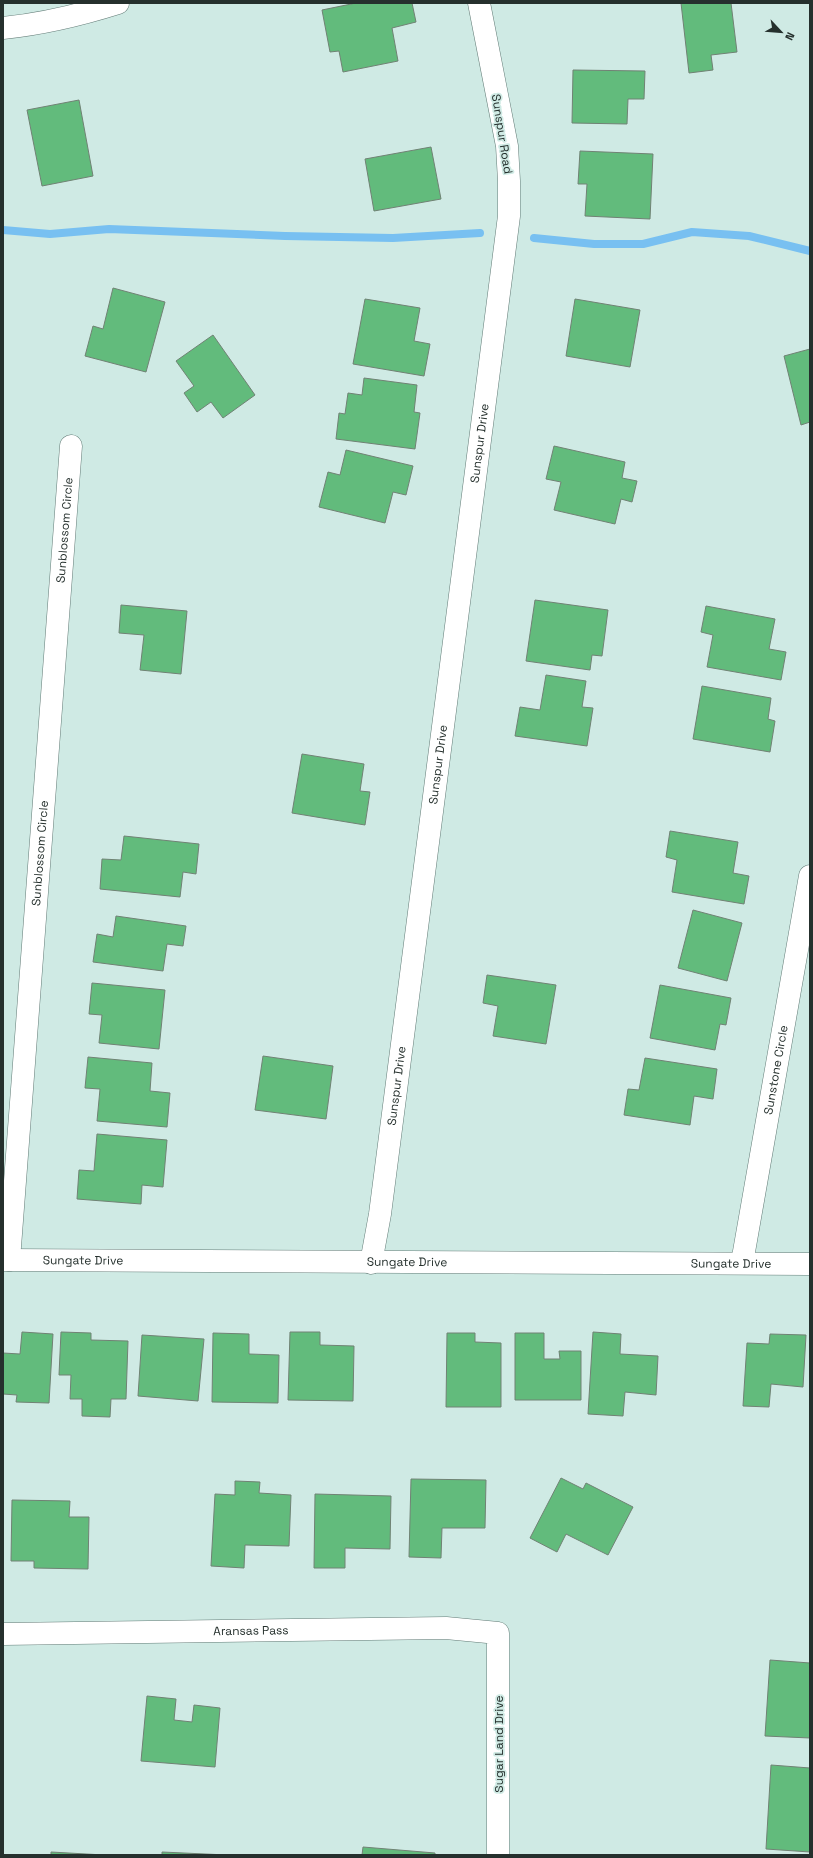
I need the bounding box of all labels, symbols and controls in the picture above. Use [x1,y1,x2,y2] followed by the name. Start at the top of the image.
[761,12,801,52] north arrow
[782,30,798,43] text: N
[488,93,516,175] street label: Sunspur Road
[467,403,493,484] street label: Sunspur Drive
[53,477,77,584] street label: Sunblossom Circle
[425,724,451,805] street label: Sunspur Drive
[28,800,52,907] street label: Sunblossom Circle
[760,1024,792,1116] street label: Sunstone Circle
[384,1045,410,1127] street label: Sunspur Drive
[43,1252,123,1269] street label: Sungate Drive
[367,1254,447,1270] street label: Sungate Drive
[691,1255,771,1272] street label: Sungate Drive
[213,1622,289,1639] street label: Aransas Pass
[491,1695,507,1793] street label: Sugar Land Drive

